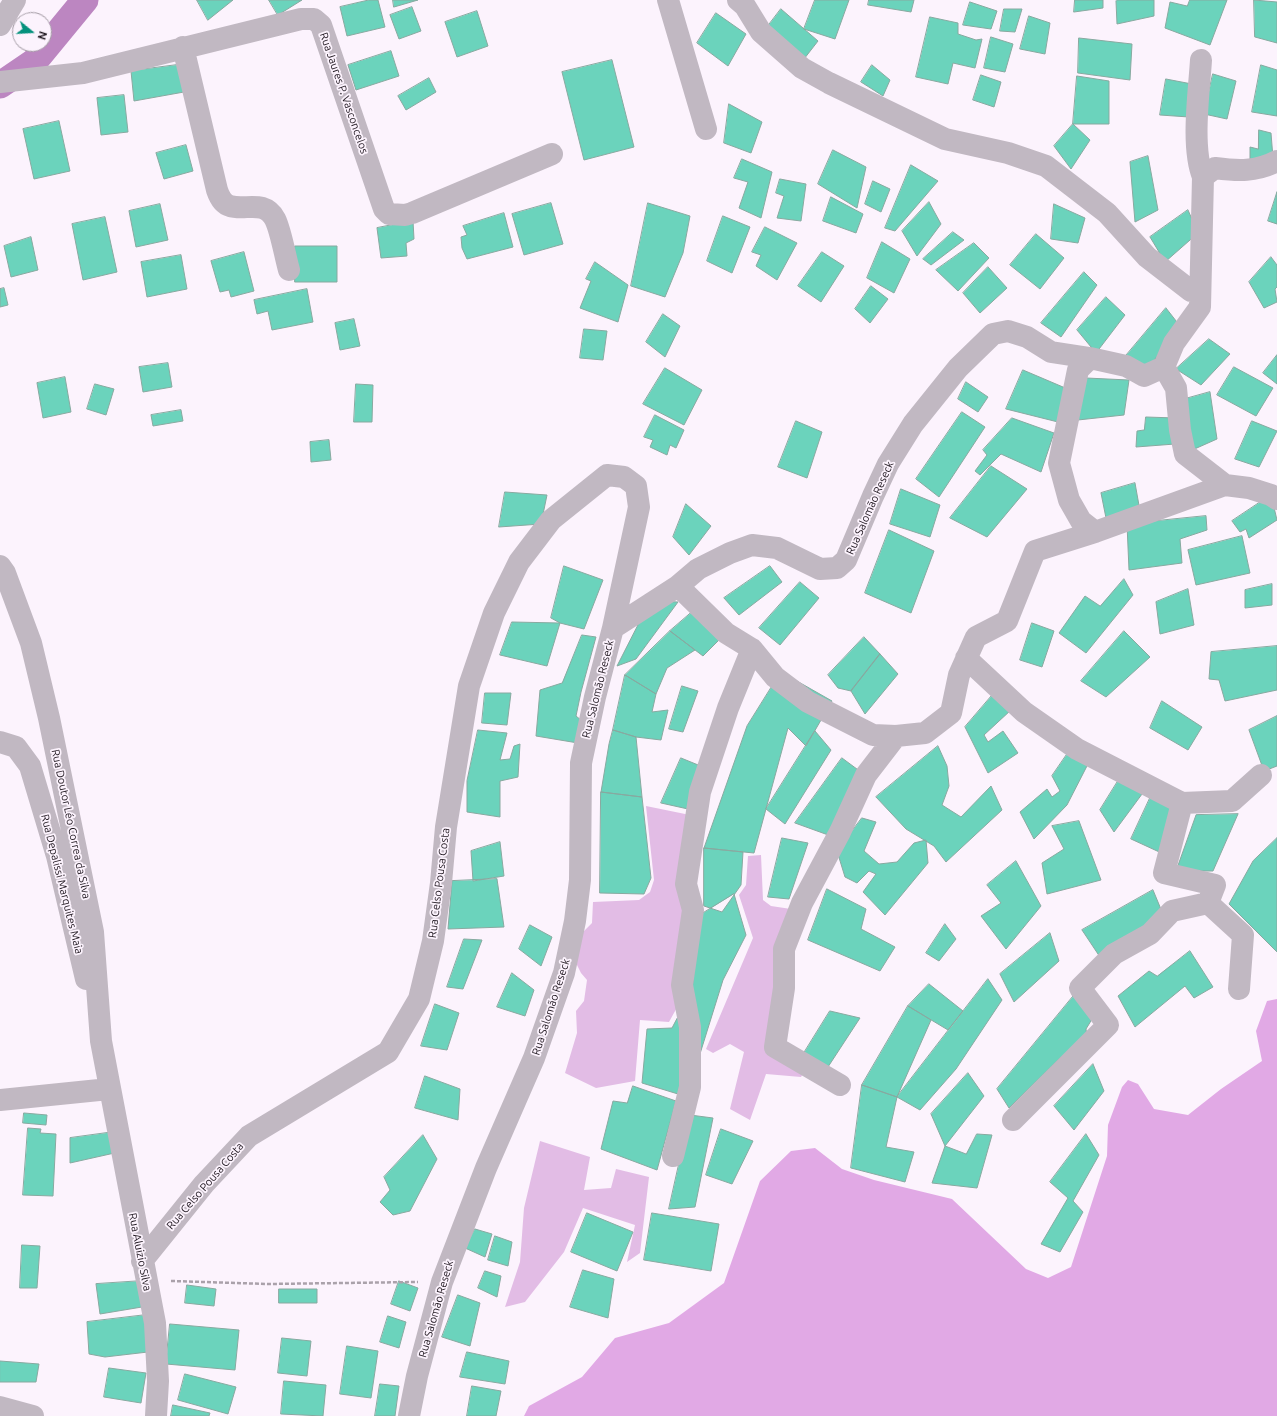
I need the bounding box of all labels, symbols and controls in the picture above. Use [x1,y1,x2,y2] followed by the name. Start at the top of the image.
[12,12,52,52] north arrow
[35,30,49,41] text: N
[317,31,371,155] street label: Rua Jaures P. Vasconcelos
[844,459,896,557] street label: Rua Salomão Reseck
[579,639,617,739] street label: Rua Salomão Reseck
[49,748,93,900] street label: Rua Doutor Léo Correa da Silva
[38,813,86,955] street label: Rua Depalissi Marquites Maia
[426,827,452,939] street label: Rua Celso Pousa Costa
[529,957,573,1057] street label: Rua Salomão Reseck
[164,1140,246,1232] street label: Rua Celso Pousa Costa
[126,1212,154,1292] street label: Rua Aluizio Silva
[416,1259,456,1359] street label: Rua Salomão Reseck

